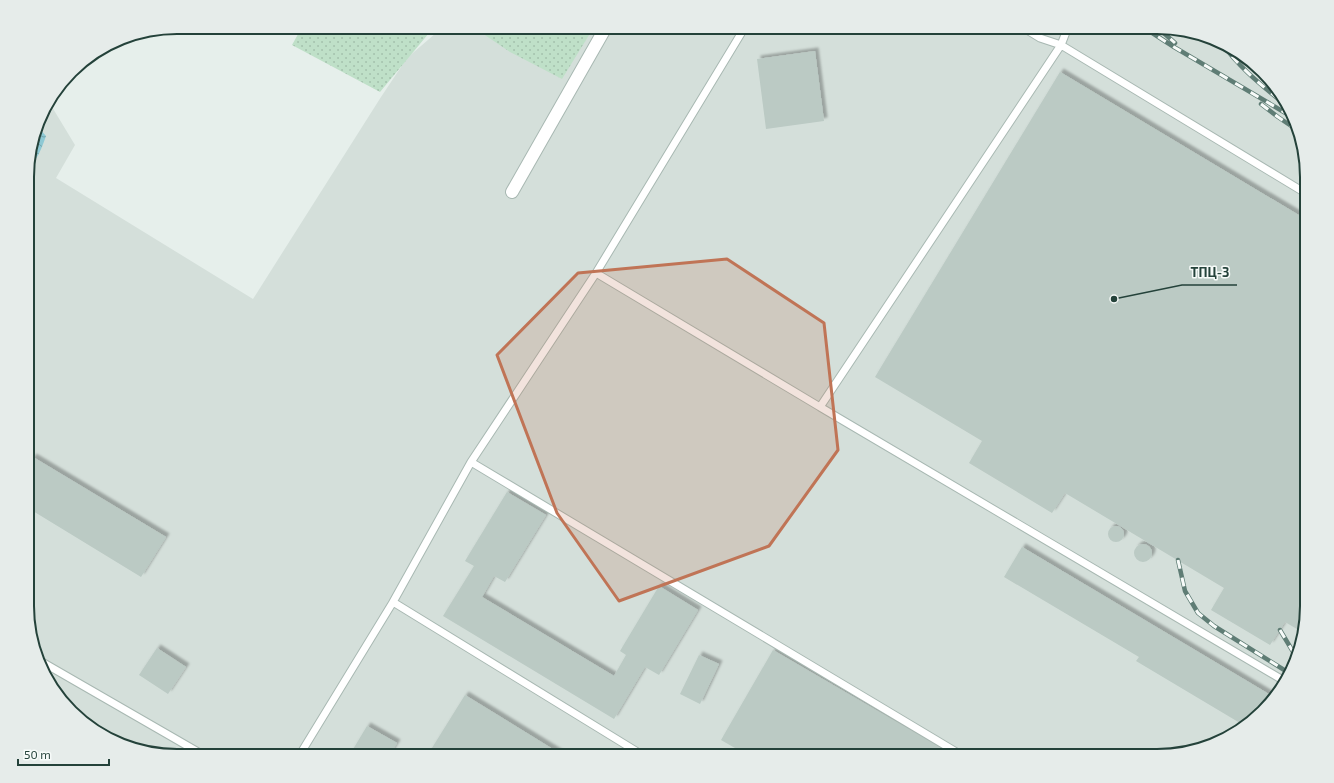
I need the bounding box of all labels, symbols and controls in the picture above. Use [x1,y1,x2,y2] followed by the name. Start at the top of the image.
[1182,260,1237,285] callout: ТПЦ-3
[1191,264,1229,280] text: ТПЦ-3
[18,741,109,767] scale bar
[24,747,51,761] text: 50 m

